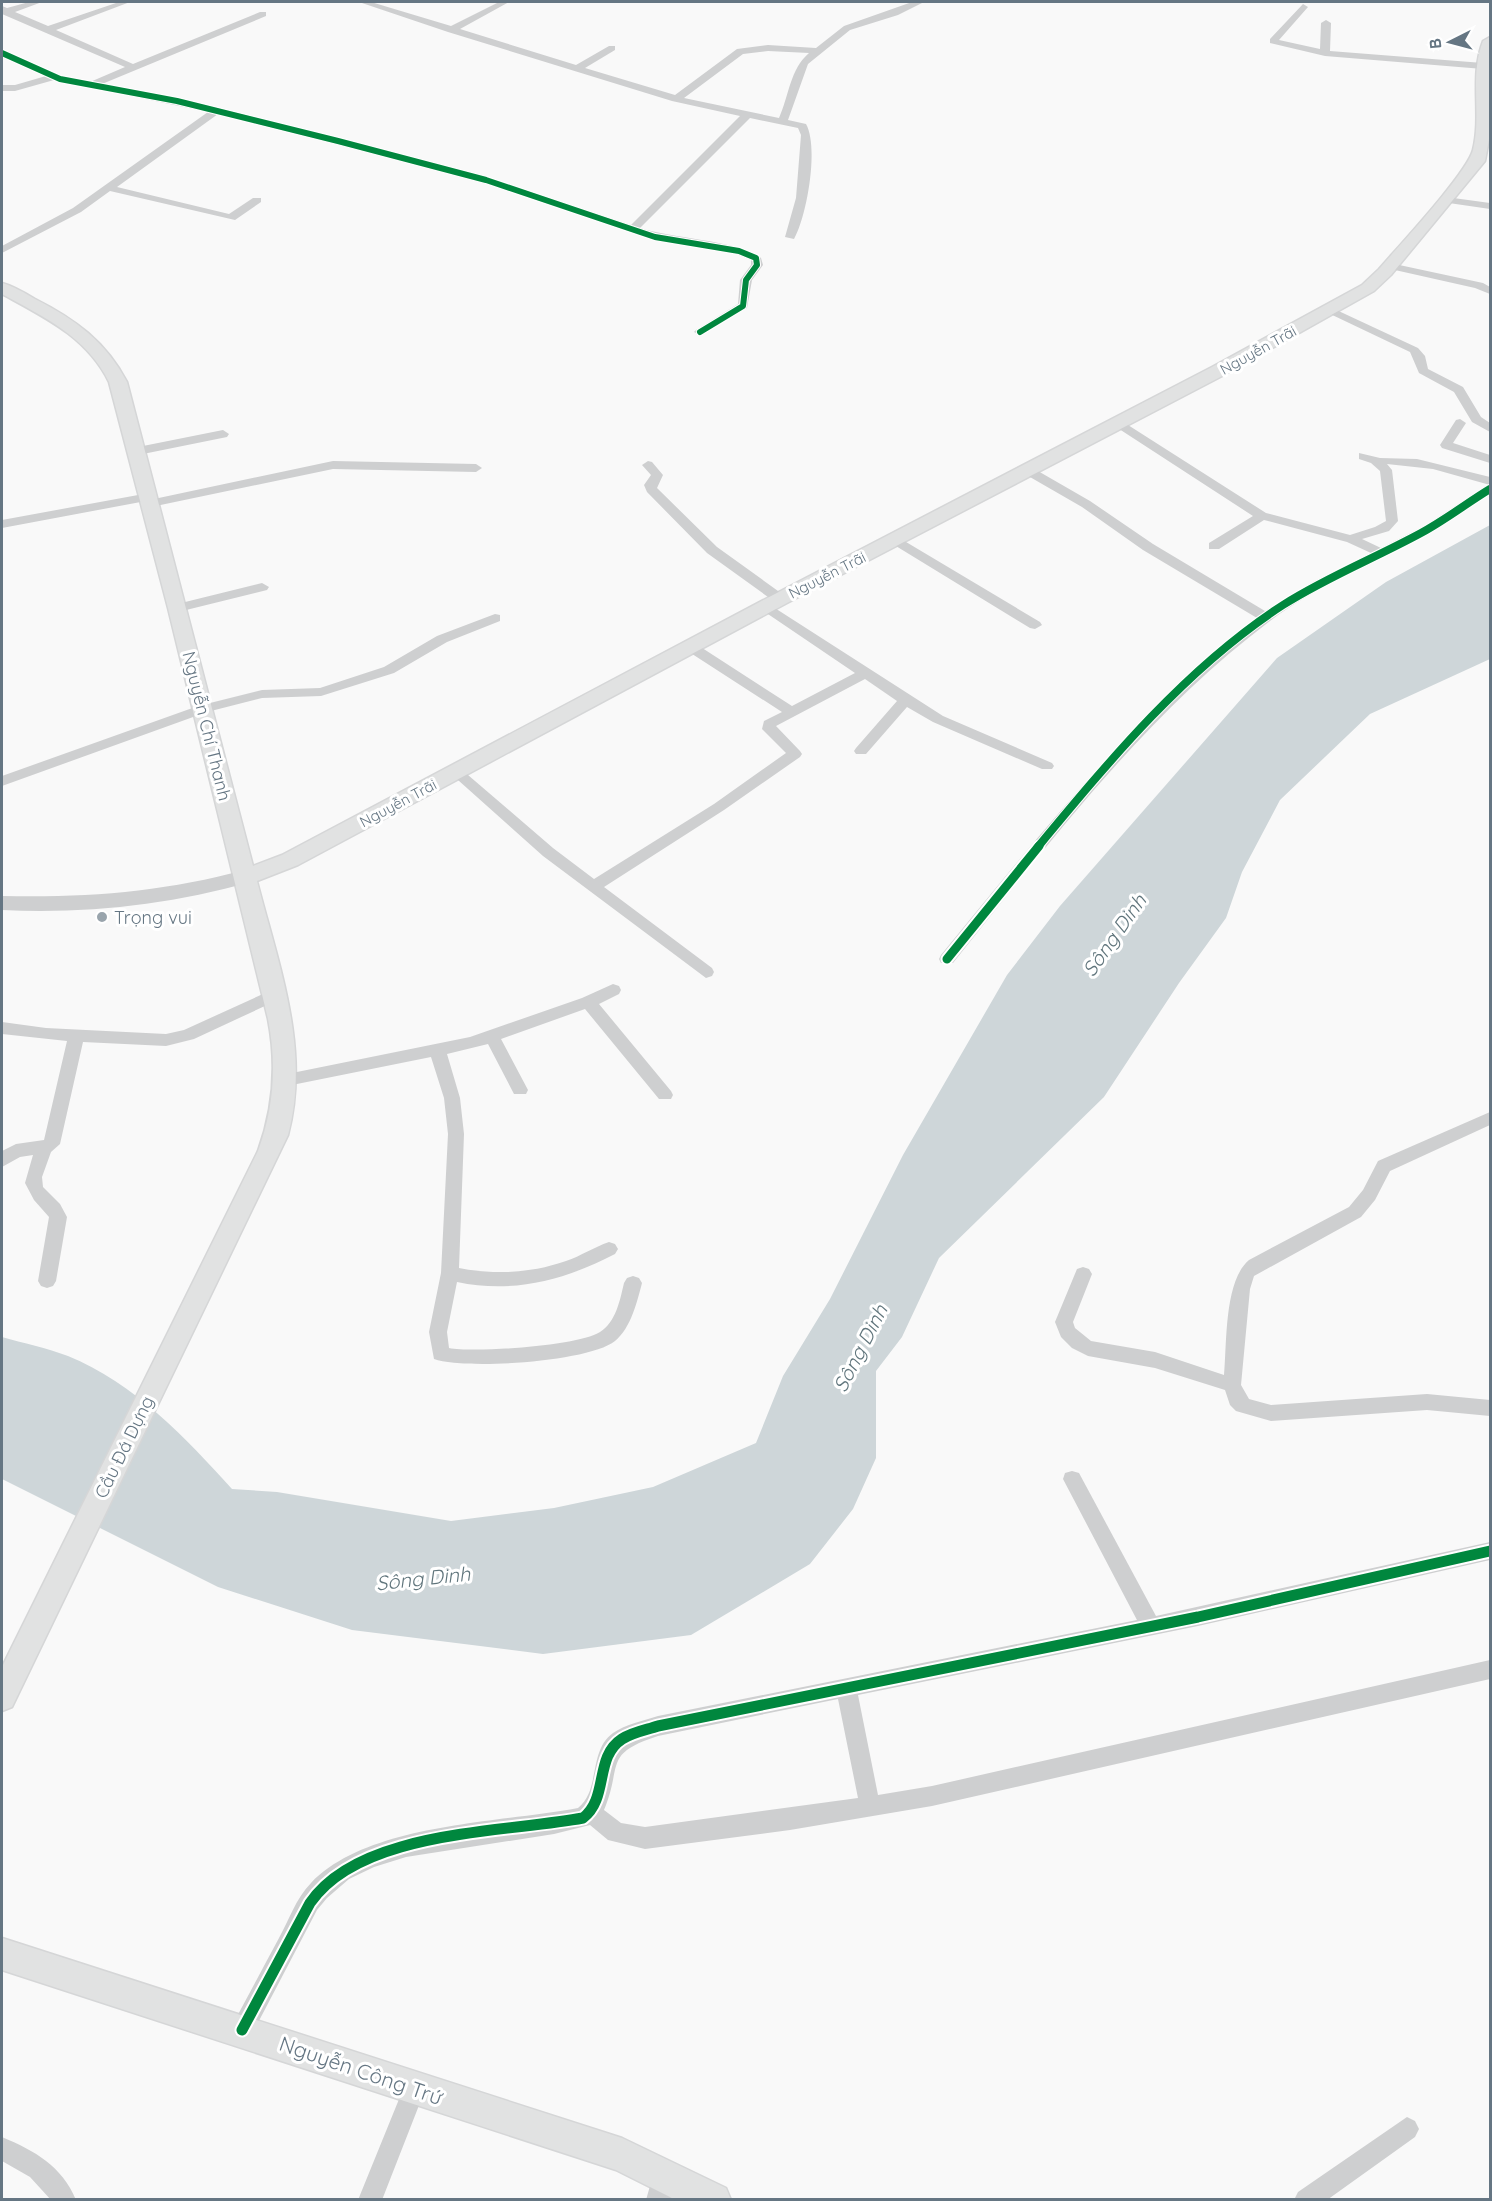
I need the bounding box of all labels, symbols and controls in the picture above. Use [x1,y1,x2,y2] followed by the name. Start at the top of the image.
[1420,12,1480,72] north arrow
[1425,37,1446,50] text: B
[1216,321,1300,379] street label: Nguyễn Trãi
[785,547,869,603] street label: Nguyễn Trãi
[177,649,237,803] street label: Nguyễn Chí Thanh
[356,775,440,831] street label: Nguyễn Trãi
[1077,889,1152,981] water label: Sông Dinh
[114,906,192,929] place label: Trọng vui
[95,910,109,924] marker: Trọng vui
[827,1300,893,1396] water label: Sông Dinh
[89,1392,159,1502] street label: Cầu Đá Dựng
[375,1561,472,1595] water label: Sông Dinh
[276,2030,447,2110] street label: Nguyễn Công Trứ

